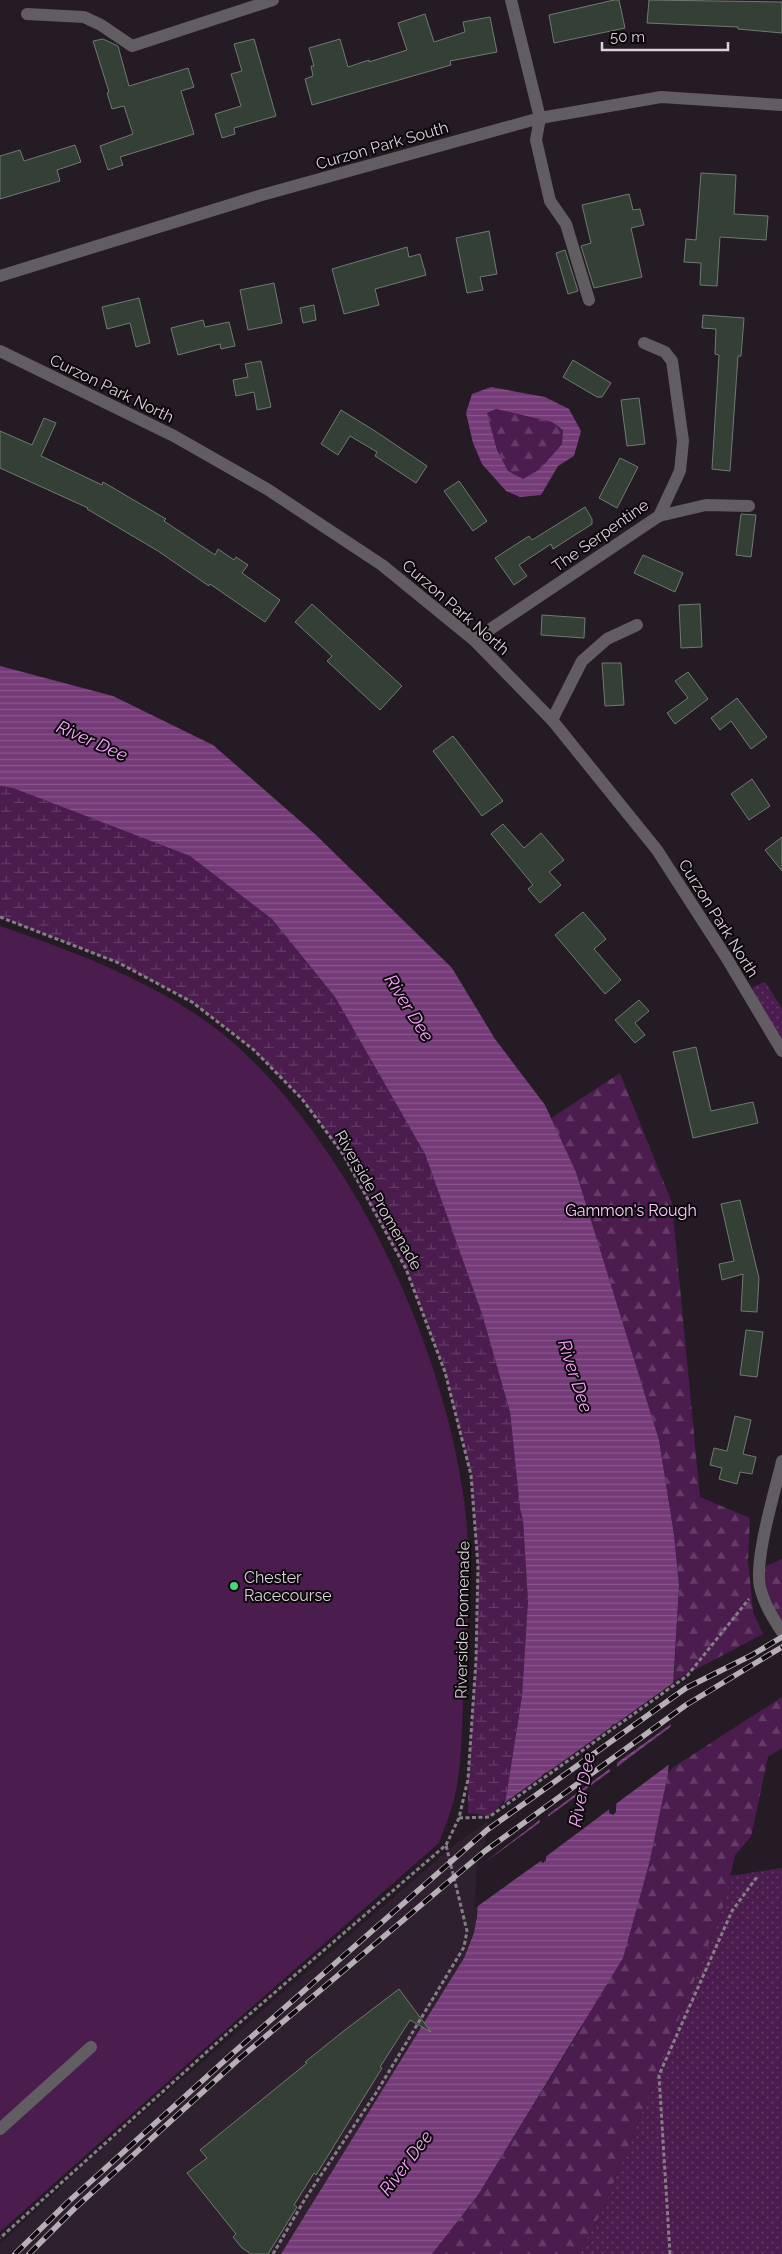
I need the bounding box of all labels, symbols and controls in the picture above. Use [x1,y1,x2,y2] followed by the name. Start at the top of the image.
[602,20,728,52] scale bar
[610,28,645,46] text: 50 m
[314,117,451,173] street label: Curzon Park South
[47,350,177,427] street label: Curzon Park North
[548,495,652,576] street label: The Serpentine
[398,556,513,659] street label: Curzon Park North
[54,716,131,766] water label: River Dee
[675,856,763,981] street label: Curzon Park North
[381,970,438,1046] water label: River Dee
[331,1127,426,1273] street label: Riverside Promenade
[565,1201,697,1220] park label: Gammon's Rough
[554,1337,597,1415] water label: River Dee
[452,1541,473,1699] street label: Riverside Promenade
[244,1568,332,1605] place label: Chester Racecourse
[228,1580,240,1592] marker: Chester Racecourse
[564,1751,599,1829] water label: River Dee
[375,2126,437,2199] water label: River Dee

